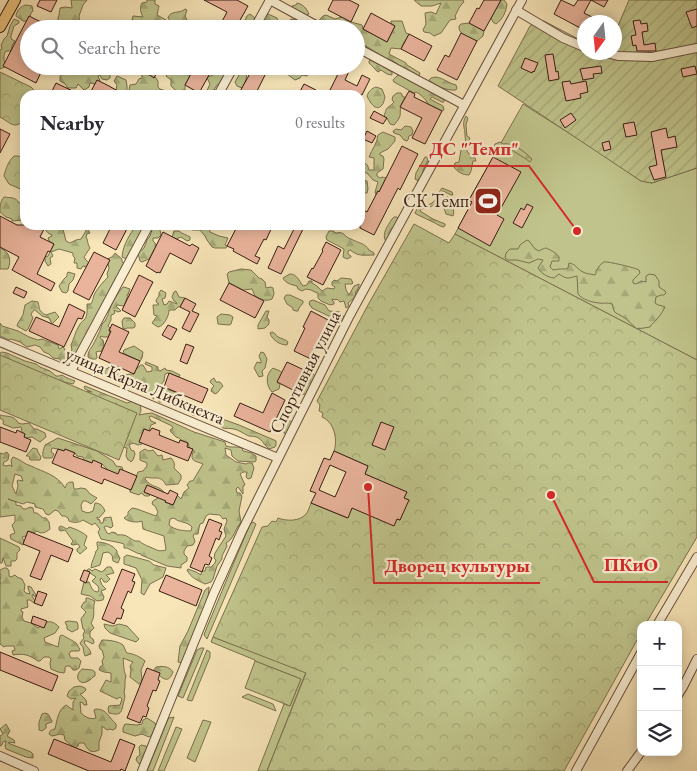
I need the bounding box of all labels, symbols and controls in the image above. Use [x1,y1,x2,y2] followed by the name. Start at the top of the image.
[577,15,622,60] north arrow
[20,20,365,75] search box
[38,34,66,62] icon: search
[78,35,160,60] text: Search here
[40,109,104,136] text: Nearby
[295,112,345,133] text: 0 results
[419,132,529,166] callout: ДС "Темп"
[429,136,519,161] text: ДС "Темп"
[473,186,503,216] sports icon: СК Темп
[403,189,469,212] place label: СК Темп
[264,306,346,437] street label: Спортивная улица
[62,342,229,430] street label: улица Карла Либкнехта
[594,548,668,582] callout: ПКиО
[374,549,540,583] callout: Дворец культуры
[604,552,658,577] text: ПКиО
[384,553,530,578] text: Дворец культуры
[637,621,682,756] map controls
[637,621,682,666] button: +
[637,666,682,711] button: −
[637,711,682,756] button: layers

